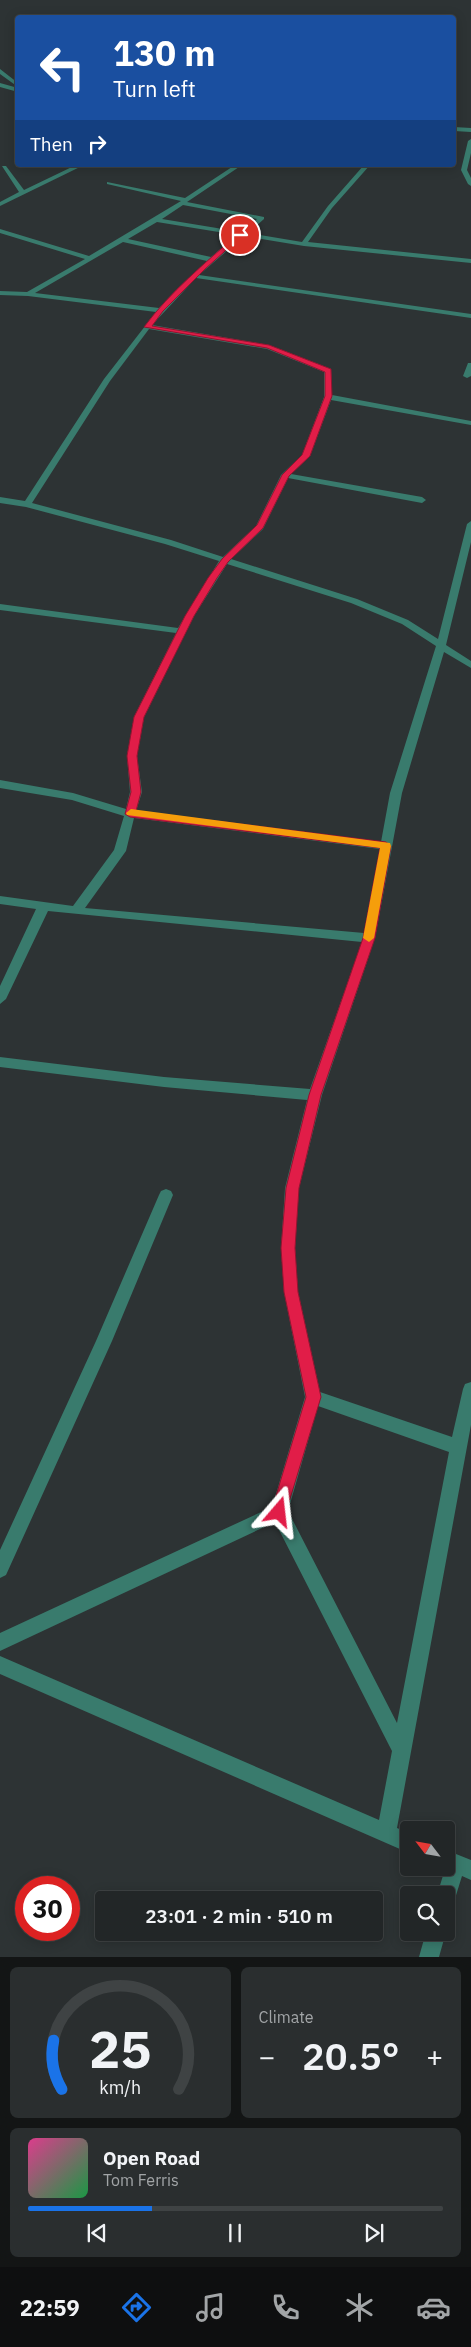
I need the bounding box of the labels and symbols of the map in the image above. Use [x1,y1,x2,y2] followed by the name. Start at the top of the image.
[219,214,261,256] pin
[252,1485,304,1537] position arrow
[400,1821,455,1876] north arrow
[15,1876,80,1941] speed limit sign: 30

